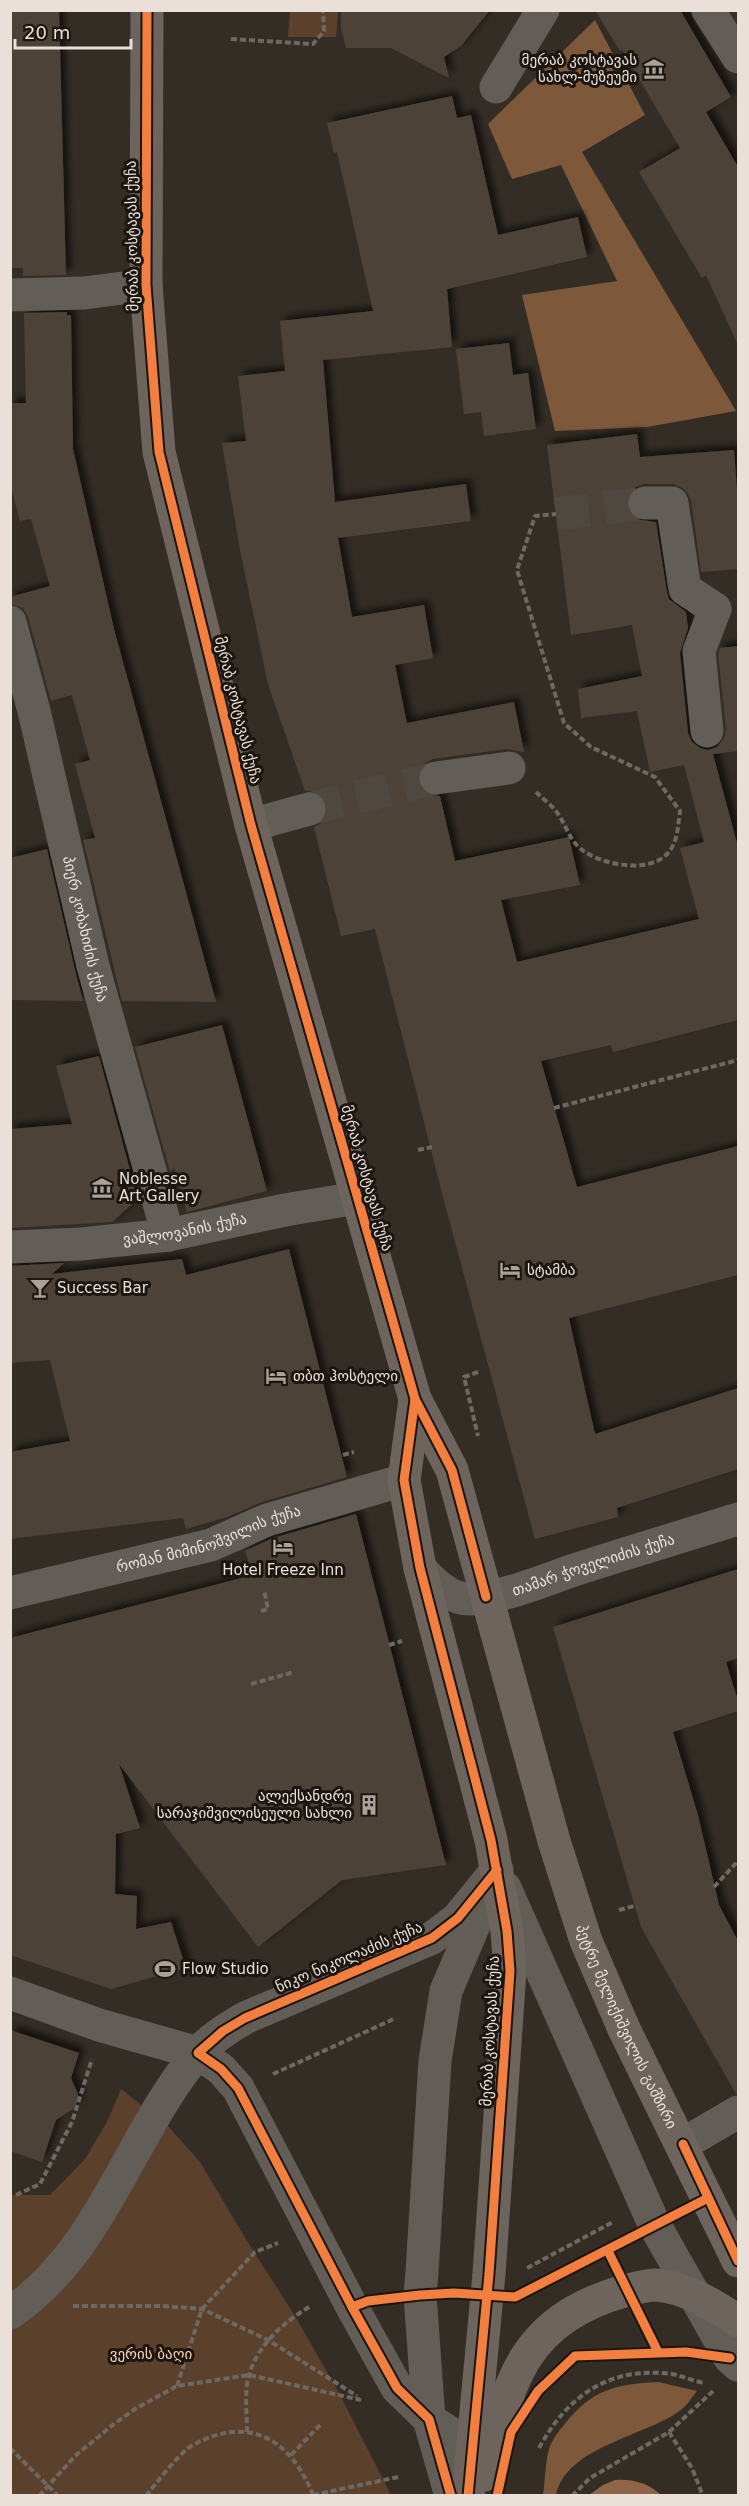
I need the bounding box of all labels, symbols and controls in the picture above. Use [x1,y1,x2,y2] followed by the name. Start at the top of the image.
[15,12,130,50] scale bar
[24,22,70,43] text: 20 m
[522,51,637,86] place label: მერაბ კოსტავას სახლ-მუზეუმი
[642,57,666,81] museum icon: მერაბ კოსტავას სახლ-მუზეუმი
[122,160,142,312] street label: მერაბ კოსტავას ქუჩა
[211,634,265,786] street label: მერაბ კოსტავას ქუჩა
[59,854,112,1004] street label: პიერ კობახიძის ქუჩა
[338,1103,396,1253] street label: მერაბ კოსტავას ქუჩა
[119,1170,200,1205] place label: Noblesse Art Gallery
[90,1176,114,1200] museum icon: Noblesse Art Gallery
[122,1209,248,1249] street label: ვაშლოვანის ქუჩა
[498,1258,522,1282] hotel icon: სტამბა
[527,1261,576,1279] place label: სტამბა
[28,1276,52,1300] bar icon: Success Bar
[57,1279,149,1297] place label: Success Bar
[264,1364,288,1388] hotel icon: თბთ ჰოსტელი
[293,1367,398,1385] place label: თბთ ჰოსტელი
[114,1502,303,1576] street label: რომან მიმინოშვილის ქუჩა
[510,1530,677,1600] street label: თამარ ჭოველიძის ქუჩა
[271,1535,295,1559] hotel icon: Hotel Freeze Inn
[222,1561,344,1579] place label: Hotel Freeze Inn
[157,1787,352,1822] place label: ალექსანდრე სარაჯიშვილისეული სახლი
[357,1793,381,1817] building icon: ალექსანდრე სარაჯიშვილისეული სახლი
[273,1918,425,1996] street label: ნიკო ნიკოლაძის ქუჩა
[572,1922,681,2132] street label: პეტრე მელიქიშვილის გამზირი
[477,1955,503,2107] street label: მერაბ კოსტავას ქუჩა
[153,1957,177,1981] sports icon: Flow Studio
[182,1960,269,1978] place label: Flow Studio
[110,2345,193,2363] park label: ვერის ბაღი

